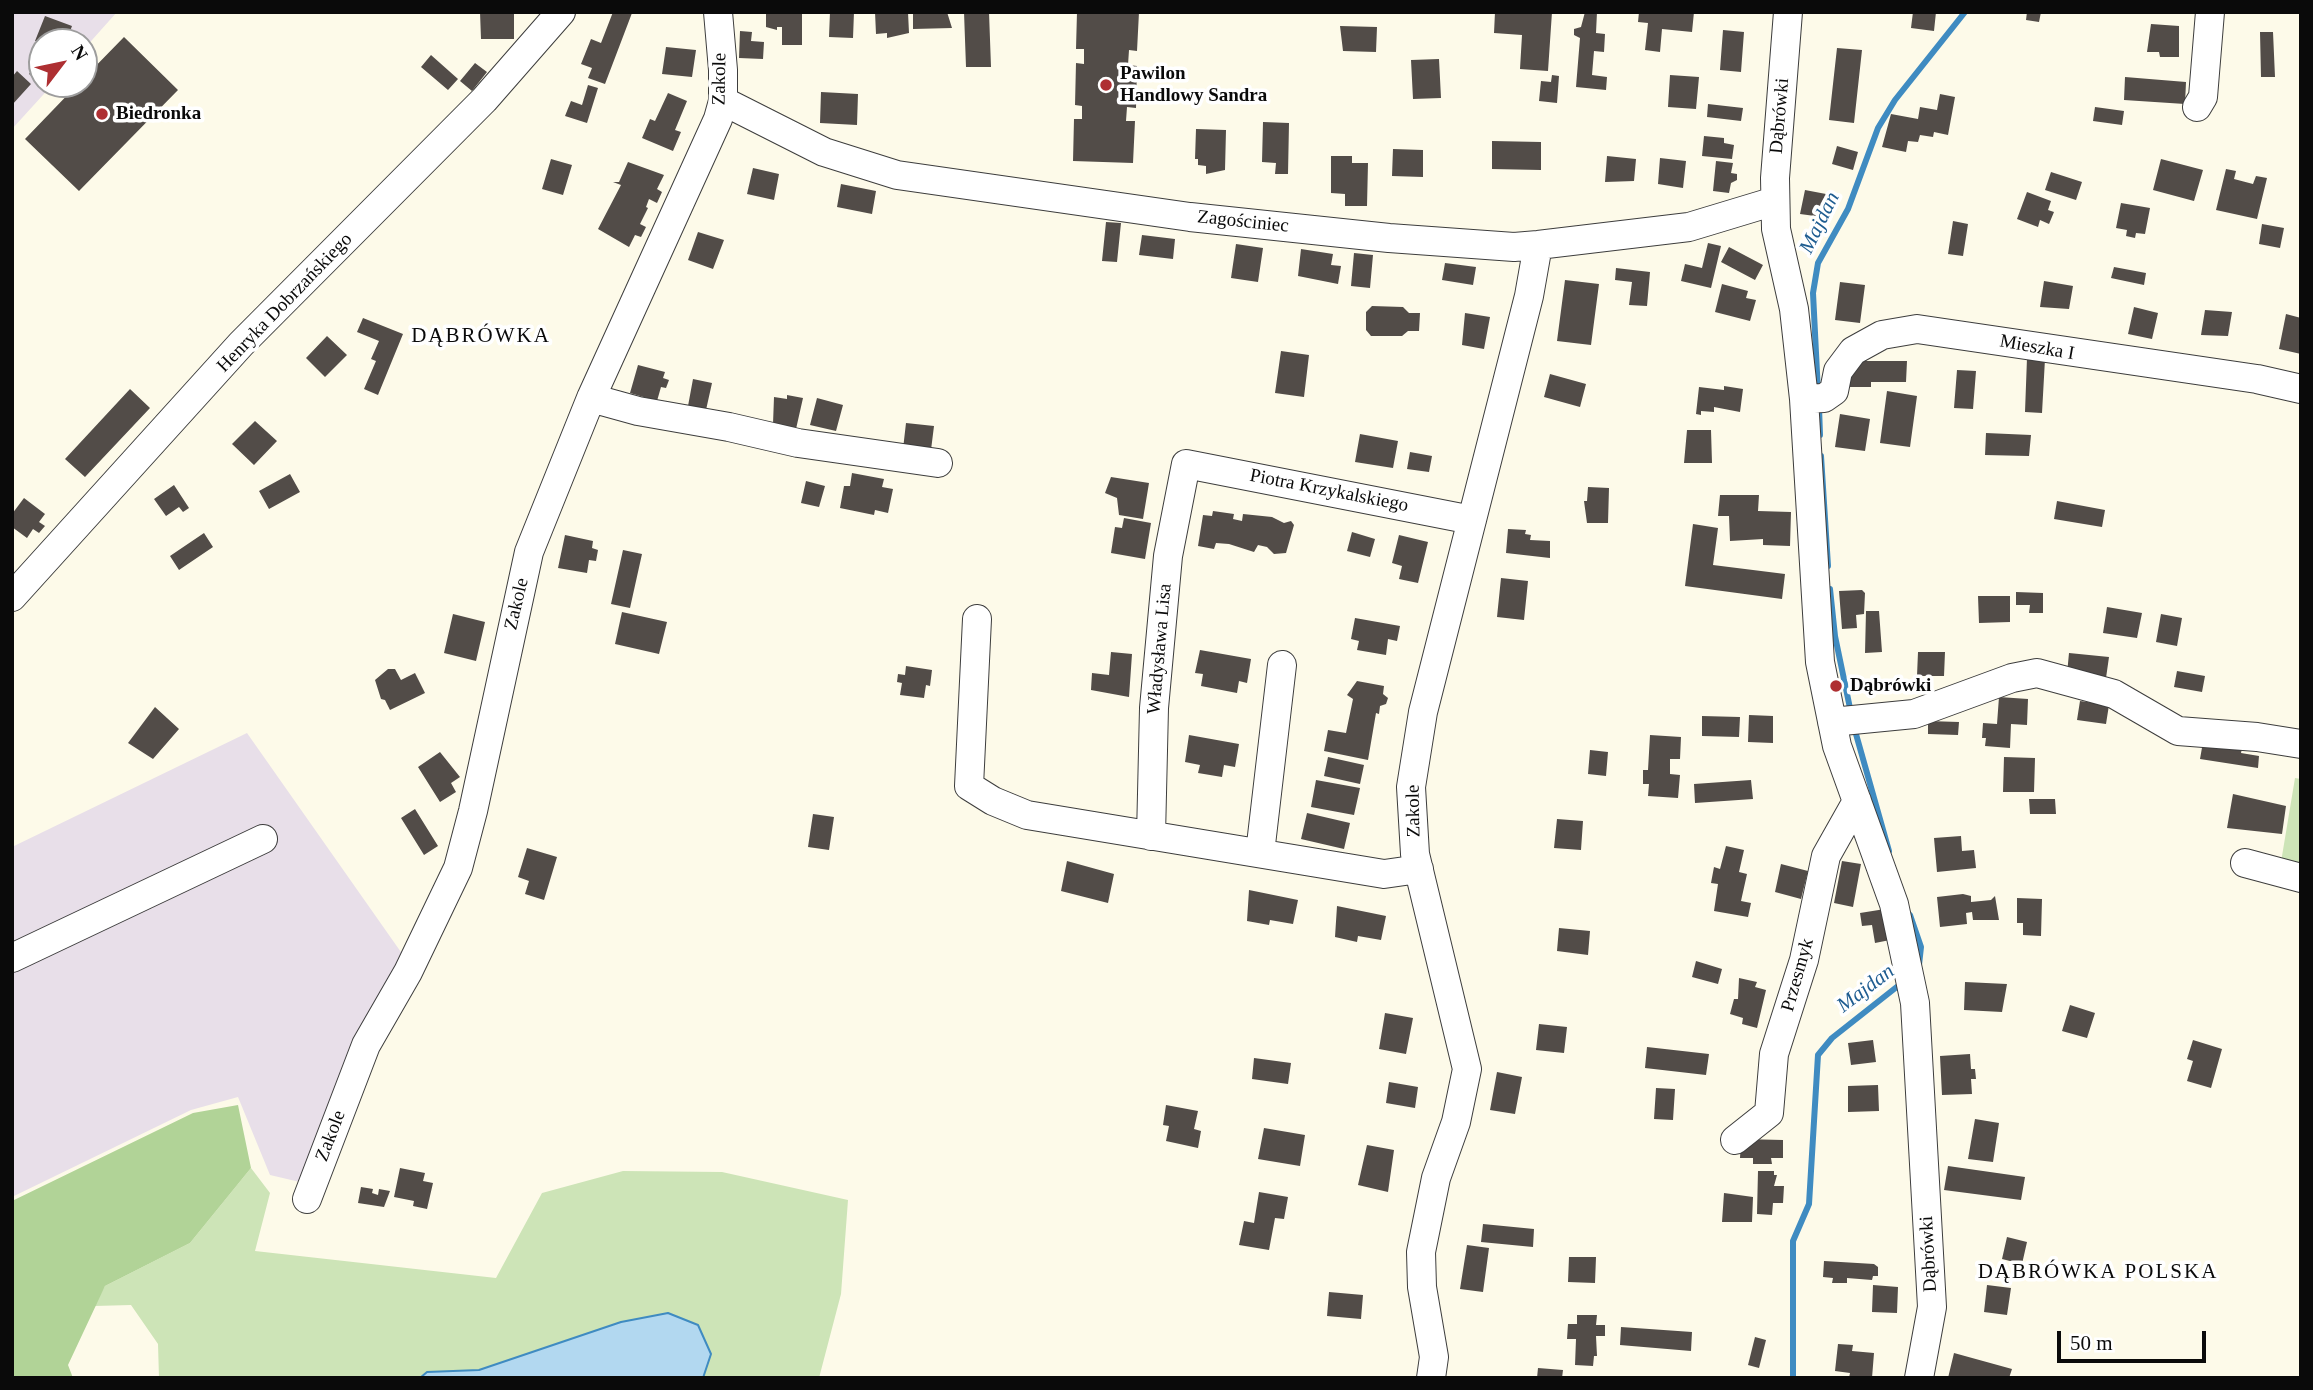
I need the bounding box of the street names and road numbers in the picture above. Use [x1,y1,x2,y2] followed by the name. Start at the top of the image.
[708,52,732,106] street label: Zakole
[1765,77,1795,155] street label: Dąbrówki
[1196,206,1290,238] street label: Zagościniec
[212,228,358,378] street label: Henryka Dobrzańskiego
[1998,330,2076,366] street label: Mieszka I
[1248,464,1410,518] street label: Piotra Krzykalskiego
[500,576,534,632] street label: Zakole
[1143,583,1177,715] street label: Władysława Lisa
[1402,784,1426,838] street label: Zakole
[1777,936,1819,1014] street label: Przesmyk
[311,1107,351,1165] street label: Zakole
[1916,1215,1942,1293] street label: Dąbrówki

